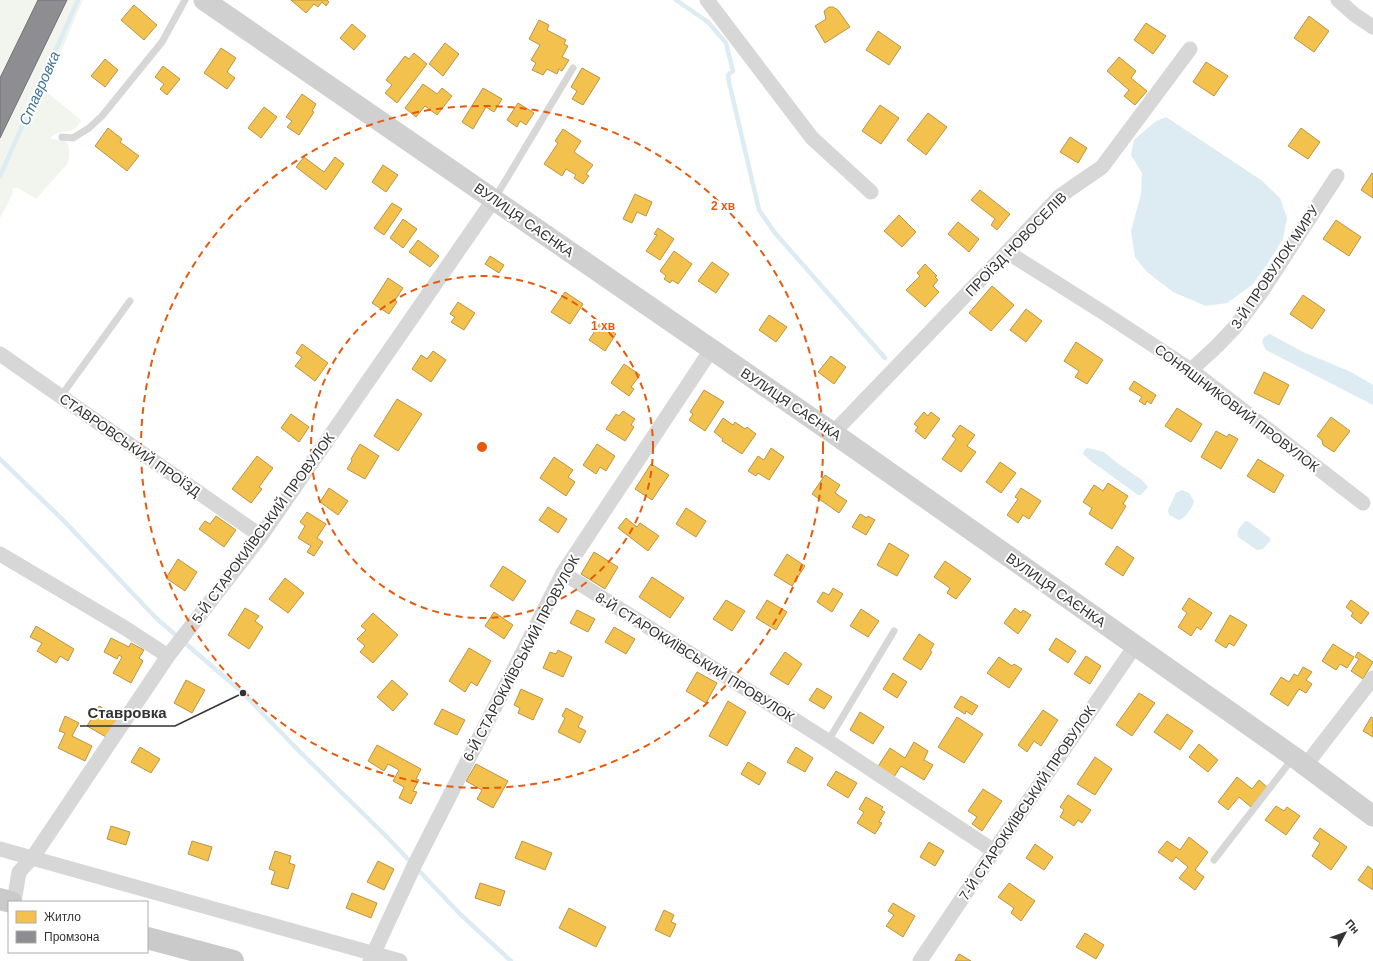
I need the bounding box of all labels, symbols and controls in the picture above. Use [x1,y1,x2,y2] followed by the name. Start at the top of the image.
[15,48,63,128] water label: Ставровка
[471,180,577,261] street label: ВУЛИЦЯ САЄНКА
[962,189,1070,299] street label: ПРОЇЗД НОВОСЕЛІВ
[711,199,735,213] text: 2 хв
[1227,202,1322,332] street label: 3-Й ПРОВУЛОК МИРУ
[591,319,615,333] text: 1 хв
[1152,340,1324,476] street label: СОНЯШНИКОВИЙ ПРОВУЛОК
[738,364,845,444] street label: ВУЛИЦЯ САЄНКА
[56,389,205,500] street label: СТАВРОВСЬКИЙ ПРОЇЗД
[188,428,338,626] street label: 5-Й СТАРОКИЇВСЬКИЙ ПРОВУЛОК
[475,440,489,454] centre of rings
[1003,550,1109,631] street label: ВУЛИЦЯ САЄНКА
[459,551,583,764] street label: 6-Й СТАРОКИЇВСЬКИЙ ПРОВУЛОК
[593,588,799,726] street label: 8-Й СТАРОКИЇВСЬКИЙ ПРОВУЛОК
[80,699,175,726] callout: Ставровка
[955,701,1099,903] street label: 7-Й СТАРОКИЇВСЬКИЙ ПРОВУЛОК
[87,704,167,721] text: Ставровка
[8,901,148,953] legend
[44,910,81,924] text: Житло
[1325,913,1365,953] north arrow
[1343,917,1362,936] text: Пн
[44,930,100,944] text: Промзона

